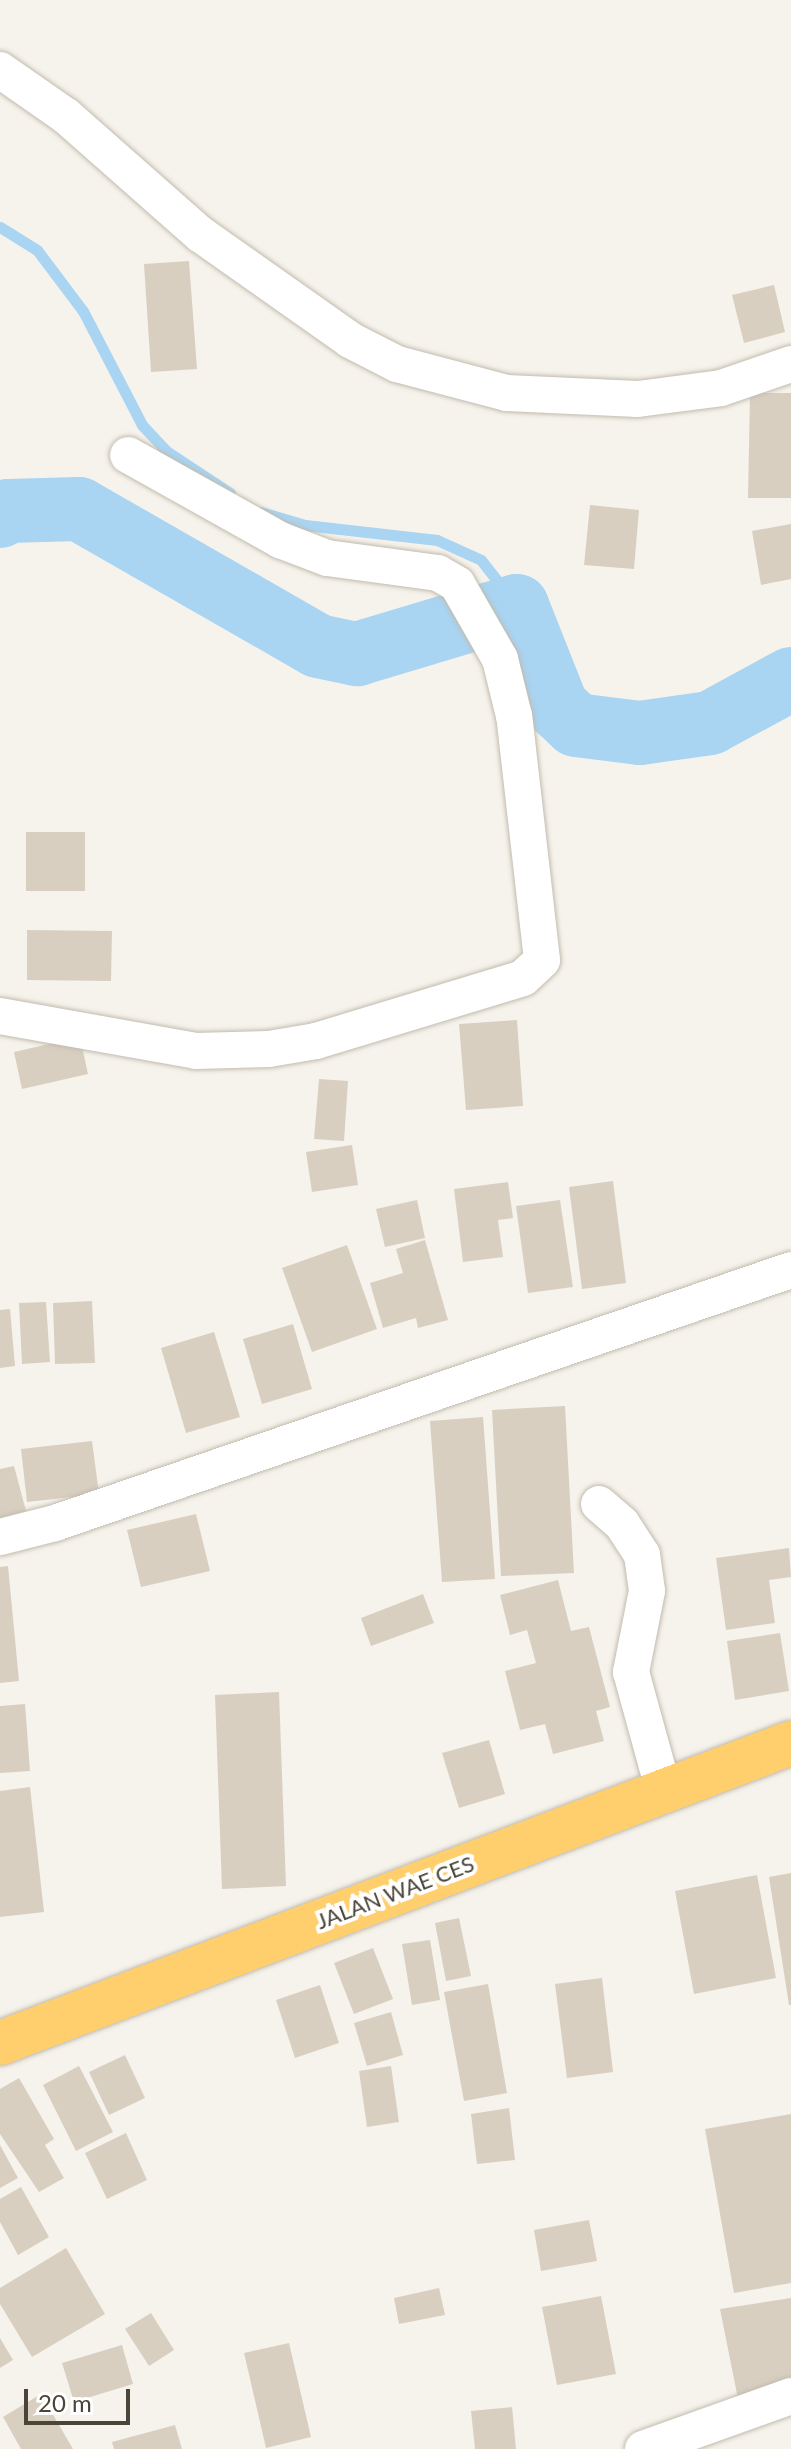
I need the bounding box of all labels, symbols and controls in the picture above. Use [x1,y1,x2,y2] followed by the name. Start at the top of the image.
[312,1850,478,1934] street label: JALAN WAE CES
[28,2373,134,2423] scale bar
[38,2388,92,2417] text: 20 m

